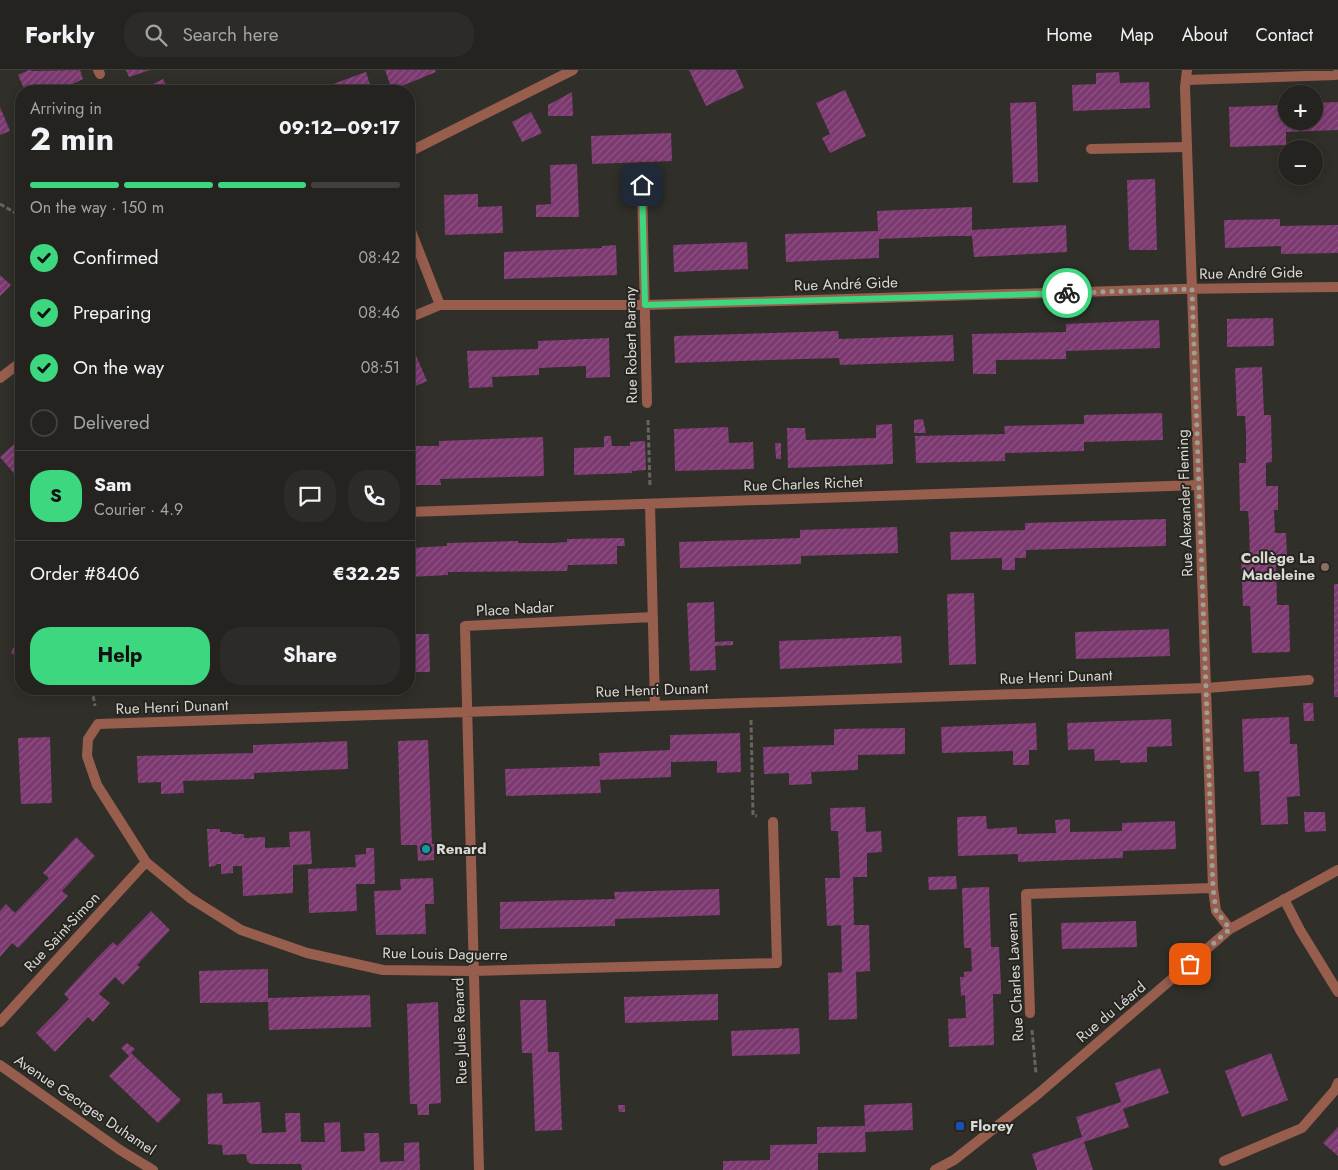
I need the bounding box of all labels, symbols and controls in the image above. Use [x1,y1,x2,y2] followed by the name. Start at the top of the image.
[124,12,474,57] search box
[25,17,94,52] text: Forkly
[142,21,170,49] icon: search
[182,21,279,48] text: Search here
[1046,22,1092,48] text: Home
[1120,22,1154,48] text: Map
[1182,22,1227,48] text: About
[1255,22,1313,48] text: Contact
[1278,85,1323,185] map controls
[1278,85,1323,130] button: +
[30,97,102,120] text: Arriving in
[279,114,400,141] text: 09:12–09:17
[30,116,114,162] text: 2 min
[1278,140,1323,185] button: −
[621,164,663,206] pin
[628,171,656,199] icon: home
[30,196,164,219] text: On the way · 150 m
[30,244,58,272] icon: check
[73,244,159,271] text: Confirmed
[358,246,400,269] text: 08:42
[1199,261,1303,285] street label: Rue André Gide
[1042,268,1092,318] courier
[794,271,899,297] street label: Rue André Gide
[1053,279,1081,307] icon: bike
[619,286,643,404] street label: Rue Robert Barany
[30,299,58,327] icon: check
[73,299,151,326] text: Preparing
[358,301,400,324] text: 08:46
[30,354,58,382] icon: check
[73,354,164,381] text: On the way
[361,356,400,379] text: 08:51
[73,409,150,436] text: Delivered
[1171,429,1199,577] street label: Rue Alexander Fleming
[284,470,336,522] button: chat
[348,470,400,522] button: phone
[94,471,132,498] text: Sam
[743,471,863,497] street label: Rue Charles Richet
[50,482,62,509] text: S
[94,498,183,521] text: Courier · 4.9
[1241,547,1315,586] place label: Collège La Madeleine
[30,560,140,587] text: Order #8406
[332,560,400,587] text: €32.25
[1319,561,1331,573] marker: Collège La Madeleine
[475,596,555,622] street label: Place Nadar
[30,627,210,685] button: Help
[220,627,400,685] button: Share
[999,664,1113,690] street label: Rue Henri Dunant
[595,677,709,703] street label: Rue Henri Dunant
[115,694,229,720] street label: Rue Henri Dunant
[436,838,486,860] place label: Renard
[420,843,432,855] marker: Renard
[19,887,105,977] street label: Rue Saint-Simon
[1001,912,1029,1042] street label: Rue Charles Laveran
[382,942,508,966] street label: Rue Louis Daguerre
[1169,943,1211,985] pin
[1176,950,1204,978] icon: bag
[1071,976,1151,1048] street label: Rue du Léard
[447,977,473,1085] street label: Rue Jules Renard
[10,1049,160,1161] street label: Avenue Georges Duhamel
[970,1115,1014,1137] place label: Florey
[954,1120,966,1132] marker: Florey

